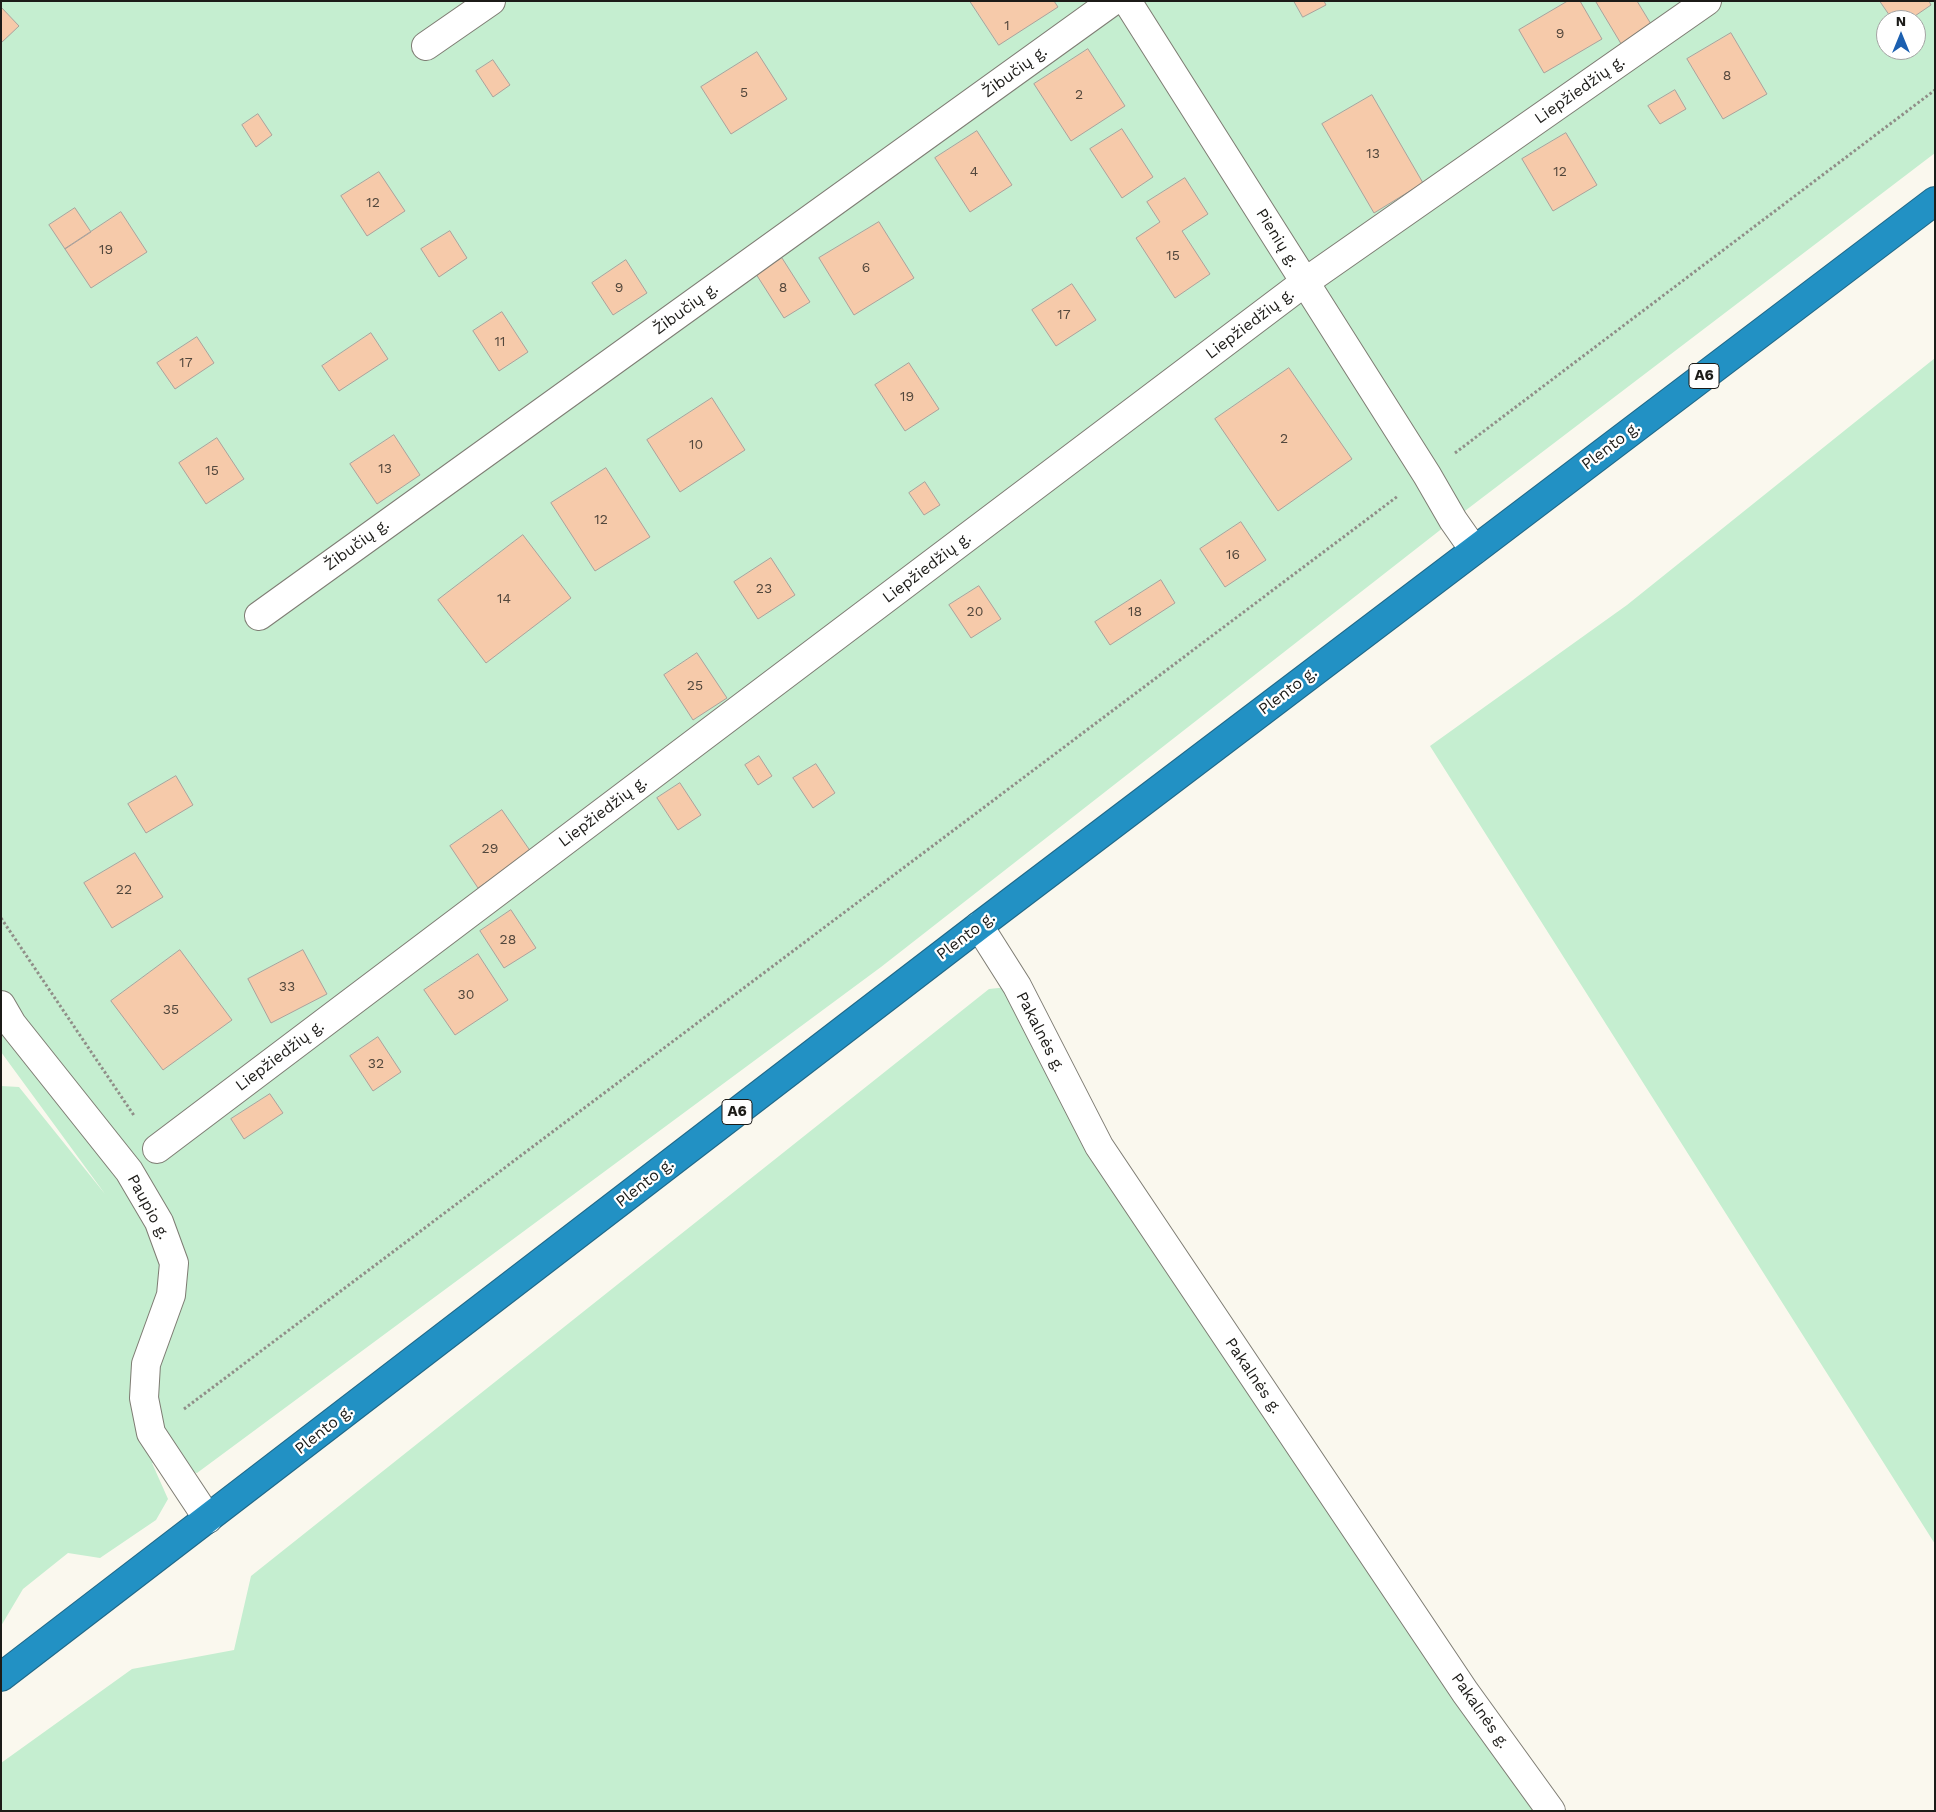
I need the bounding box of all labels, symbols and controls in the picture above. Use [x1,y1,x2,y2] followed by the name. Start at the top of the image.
[1876,10,1926,60] north arrow
[1896,13,1906,29] text: N
[1004,18,1010,34] house number: 1
[1556,26,1564,42] house number: 9
[979,42,1051,102] street label: Žibučių g.
[1531,52,1629,128] street label: Liepžiedžių g.
[1723,68,1731,84] house number: 8
[740,85,748,101] house number: 5
[1075,87,1083,103] house number: 2
[1366,146,1380,162] house number: 13
[970,164,978,180] house number: 4
[1553,164,1567,180] house number: 12
[366,195,380,211] house number: 12
[1252,205,1302,271] street label: Pienių g.
[99,242,113,258] house number: 19
[1166,248,1180,264] house number: 15
[862,260,870,276] house number: 6
[650,279,722,339] street label: Žibučių g.
[615,280,623,296] house number: 9
[779,280,787,296] house number: 8
[1202,284,1298,364] street label: Liepžiedžių g.
[1057,307,1071,323] house number: 17
[495,334,505,350] house number: 11
[179,355,193,371] house number: 17
[1689,364,1719,388] road number: A6
[900,389,914,405] house number: 19
[1578,418,1644,474] street label: Plento g.
[1280,431,1288,447] house number: 2
[689,437,703,453] house number: 10
[378,461,392,477] house number: 13
[205,463,219,479] house number: 15
[594,512,608,528] house number: 12
[321,515,393,575] street label: Žibučių g.
[879,528,975,608] street label: Liepžiedžių g.
[1226,547,1240,563] house number: 16
[756,581,772,597] house number: 23
[497,591,511,607] house number: 14
[967,604,983,620] house number: 20
[1128,604,1142,620] house number: 18
[1255,663,1321,719] street label: Plento g.
[687,678,703,694] house number: 25
[555,772,651,852] street label: Liepžiedžių g.
[482,841,498,857] house number: 29
[116,882,132,898] house number: 22
[933,908,999,964] street label: Plento g.
[500,932,516,948] house number: 28
[279,979,295,995] house number: 33
[458,987,474,1003] house number: 30
[1012,989,1068,1075] street label: Pakalnės g.
[163,1002,179,1018] house number: 35
[232,1016,328,1096] street label: Liepžiedžių g.
[368,1056,384,1072] house number: 32
[722,1100,752,1124] road number: A6
[612,1154,678,1212] street label: Plento g.
[123,1171,173,1243] street label: Paupio g.
[1221,1334,1285,1418] street label: Pakalnės g.
[291,1401,357,1459] street label: Plento g.
[1447,1670,1513,1752] street label: Pakalnės g.

